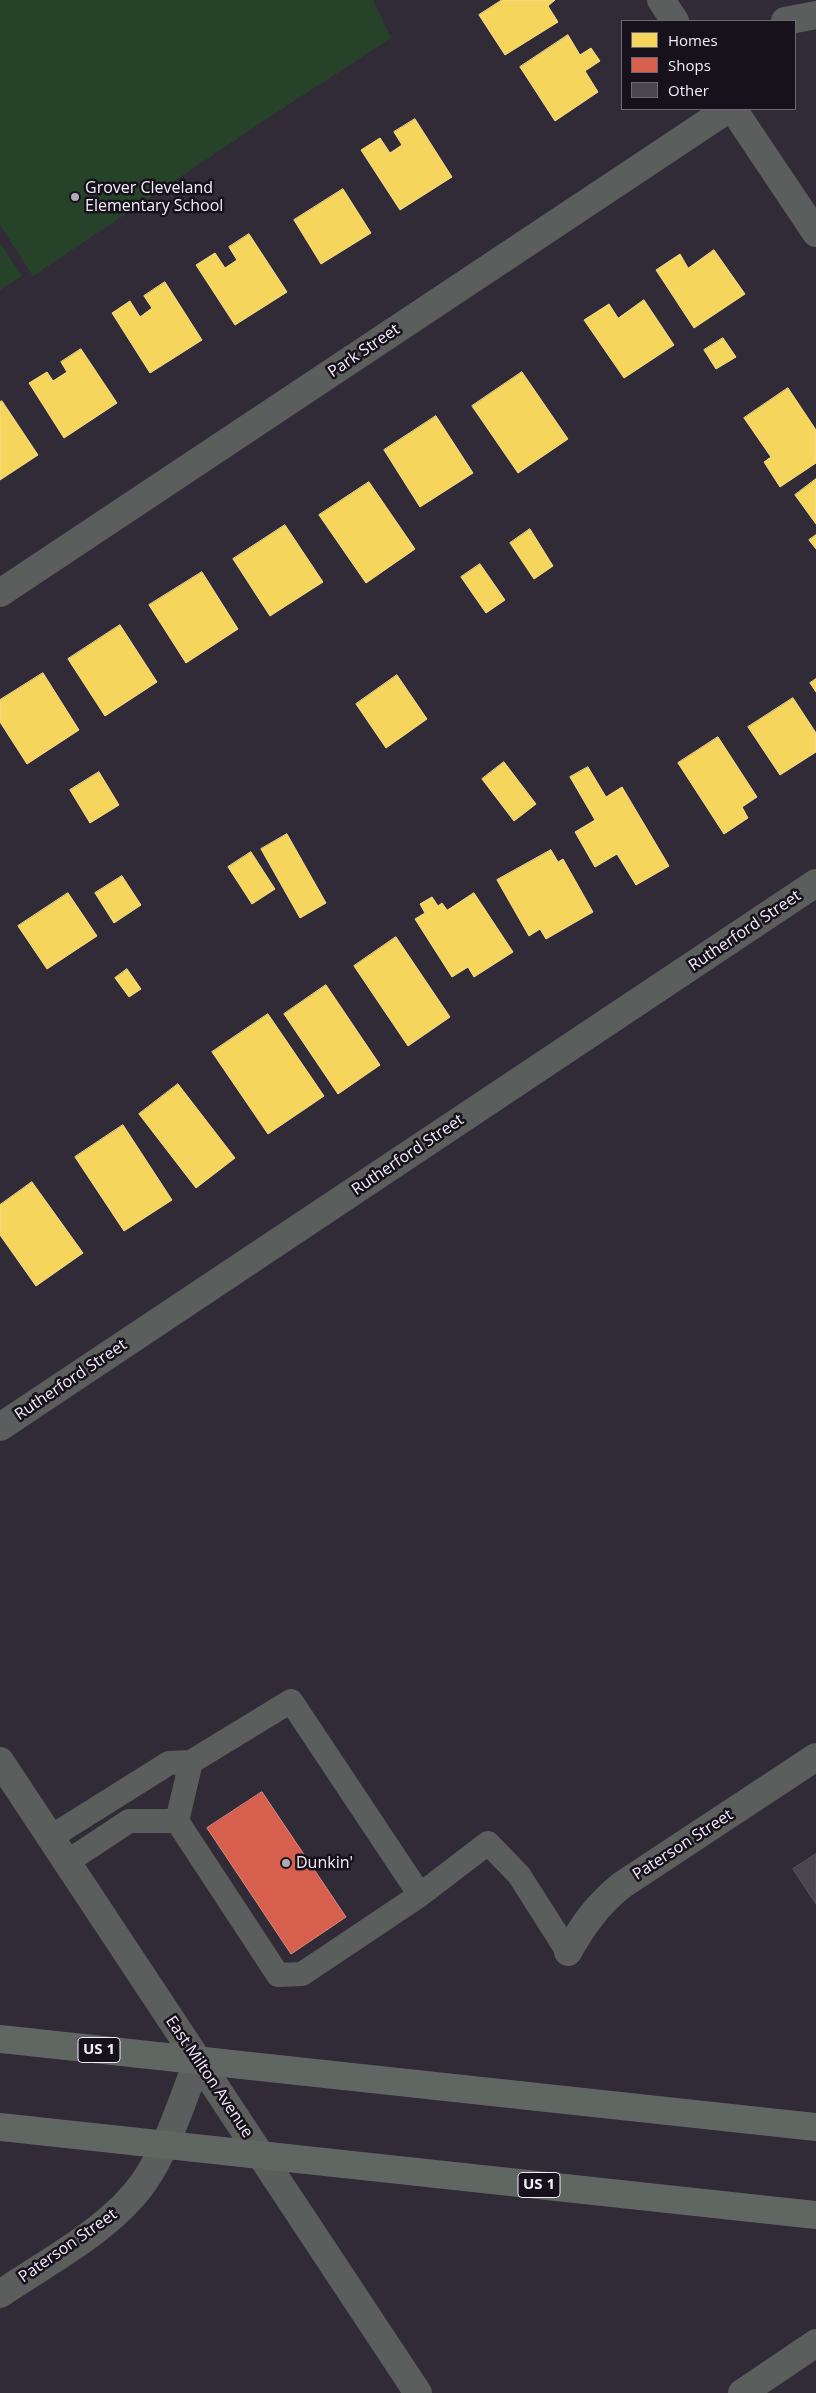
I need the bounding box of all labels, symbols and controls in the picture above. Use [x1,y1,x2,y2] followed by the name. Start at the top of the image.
[621,20,796,110] legend
[668,30,718,50] text: Homes
[668,55,711,75] text: Shops
[668,80,709,100] text: Other
[85,178,223,216] place label: Grover Cleveland Elementary School
[69,191,81,203] marker: Grover Cleveland Elementary School
[325,320,403,382] street label: Park Street
[685,886,805,976] street label: Rutherford Street
[348,1110,468,1200] street label: Rutherford Street
[11,1335,131,1425] street label: Rutherford Street
[629,1805,737,1885] street label: Paterson Street
[296,1853,353,1873] place label: Dunkin'
[280,1857,292,1869] marker: Dunkin'
[161,2012,257,2142] street label: East Milton Avenue
[78,2038,120,2062] road number: US 1
[518,2172,560,2198] road number: US 1
[15,2205,121,2287] street label: Paterson Street

